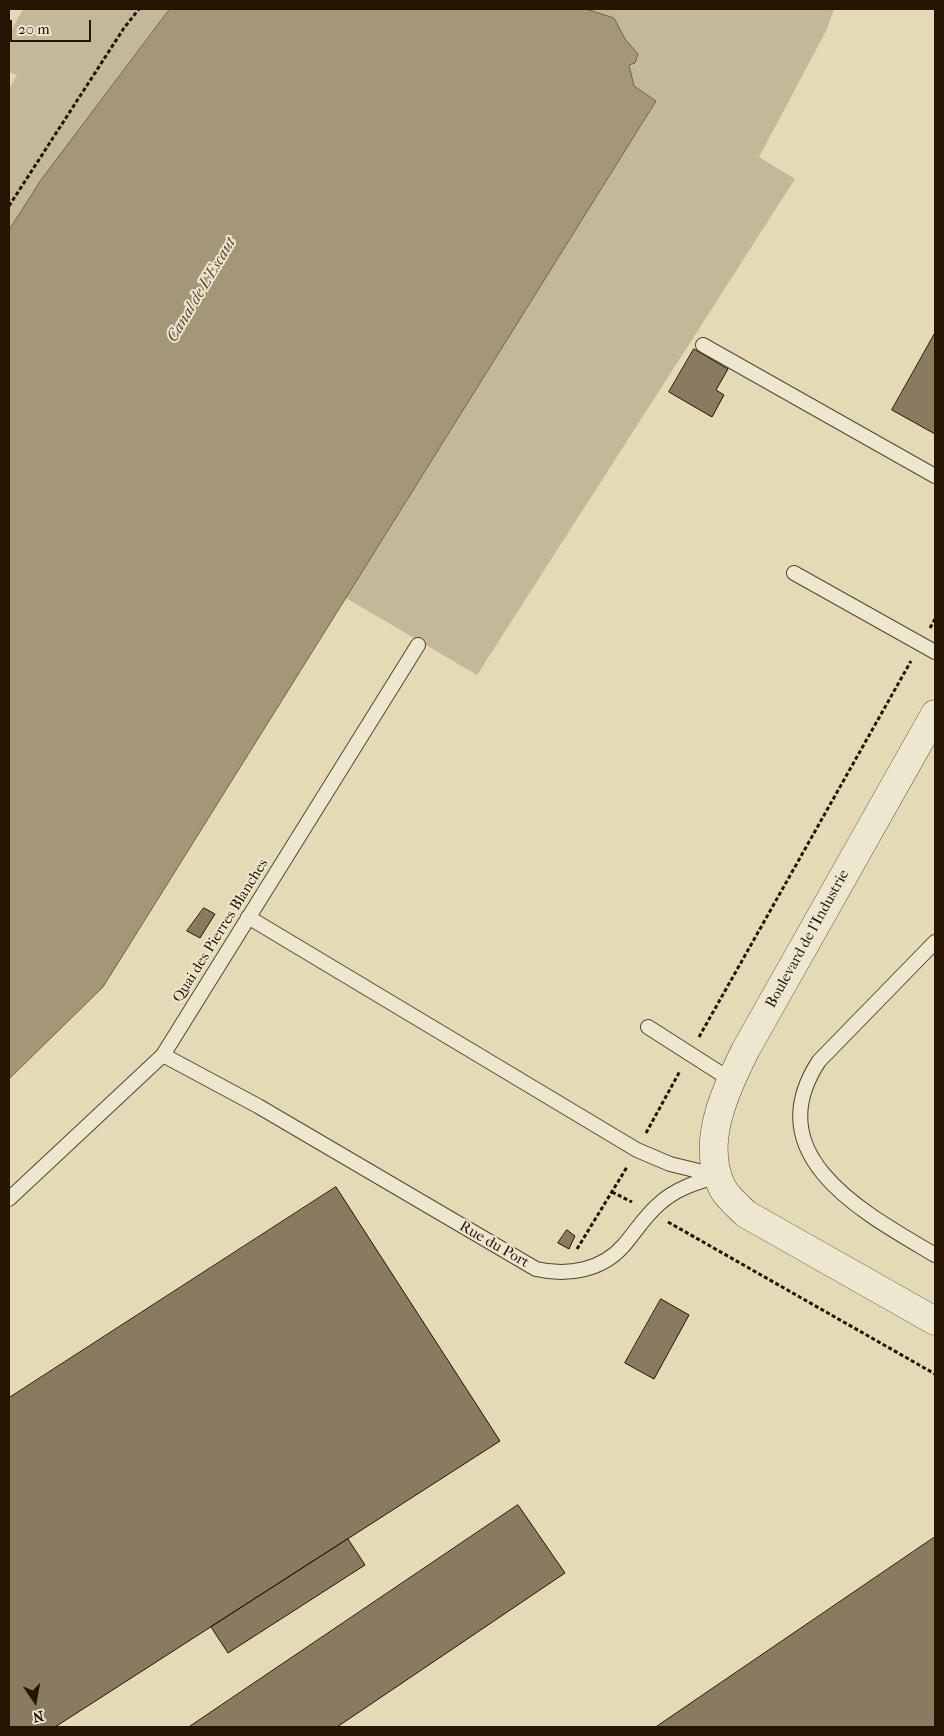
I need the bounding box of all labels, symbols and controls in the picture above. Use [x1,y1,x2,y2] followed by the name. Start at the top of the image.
[12,10,94,42] scale bar
[18,20,50,38] text: 20 m
[163,234,241,346] water label: Canal de L'Escaut
[169,856,273,1006] street label: Quai des Pierres Blanches
[763,867,853,1011] street label: Boulevard de l'Industrie
[456,1218,532,1272] street label: Rue du Port
[10,1676,60,1726] north arrow
[31,1707,45,1726] text: N

